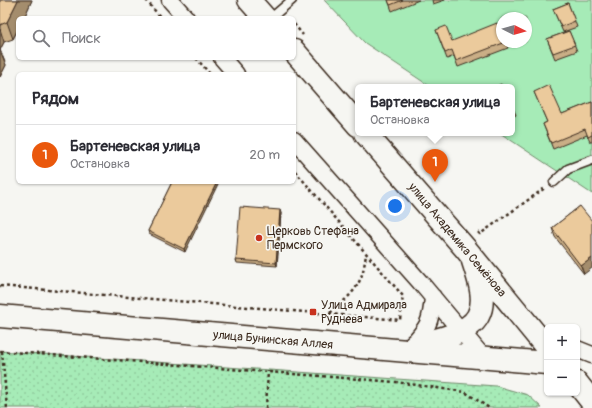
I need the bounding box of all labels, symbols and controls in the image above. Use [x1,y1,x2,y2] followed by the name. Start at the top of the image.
[496,12,532,48] north arrow
[16,16,296,60] search box
[30,27,52,49] icon: search
[62,29,101,48] text: Поиск
[355,84,515,136] popup
[32,88,79,109] text: Рядом
[370,93,500,112] text: Бартеневская улица
[370,112,430,128] text: Остановка
[70,137,200,156] text: Бартеневская улица
[42,147,48,163] text: 1
[249,147,280,163] text: 20 m
[422,149,448,182] pin: 1
[70,156,130,172] text: Остановка
[404,179,509,300] street label: улица Академика Семёнова
[385,196,405,216] your location
[267,224,359,253] place label: Церковь Стефана Пермского
[254,233,264,243] marker: Церковь Стефана Пермского
[321,298,407,327] place label: Улица Адмирала Руднева
[308,307,318,317] marker: Улица Адмирала Руднева
[544,324,580,396] map controls
[544,324,580,360] button: +
[211,327,334,353] street label: улица Бунинская Аллея
[544,360,580,396] button: −

